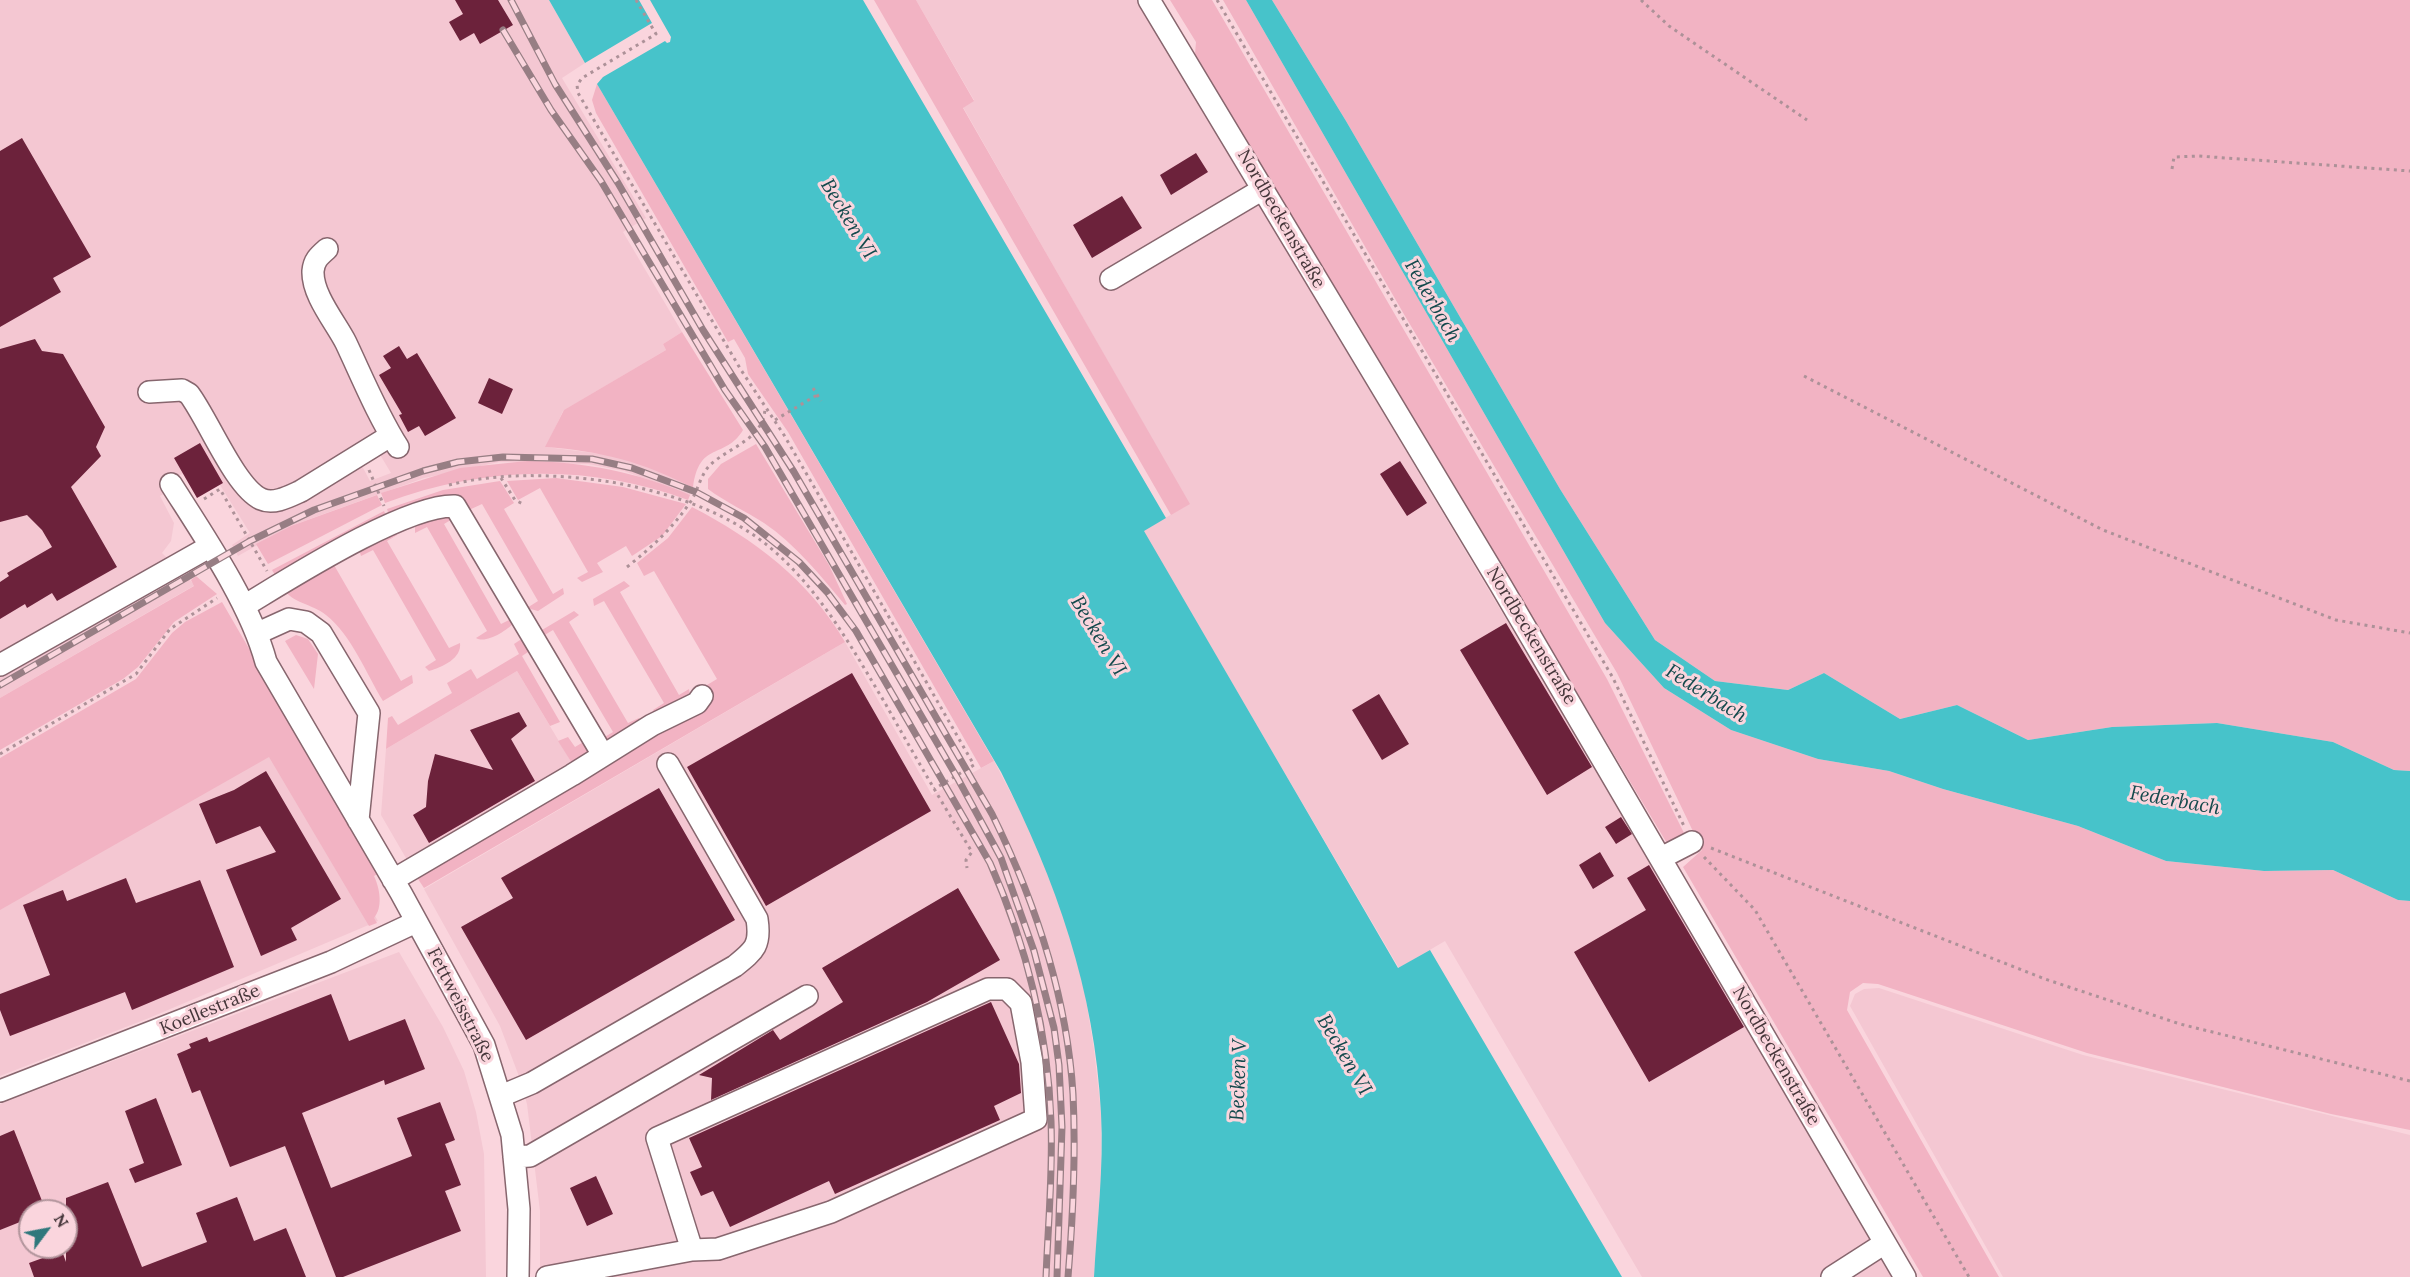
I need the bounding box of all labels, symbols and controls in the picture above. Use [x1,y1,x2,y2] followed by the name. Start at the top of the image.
[1232,146,1330,292] street label: Nordbeckenstraße
[815,175,881,263] water label: Becken VI
[1399,255,1465,347] water label: Federbach
[1481,563,1581,709] street label: Nordbeckenstraße
[1065,592,1131,680] water label: Becken VI
[1661,660,1751,728] water label: Federbach
[2128,781,2222,821] water label: Federbach
[422,944,498,1066] street label: Fettweisstraße
[157,980,263,1040] street label: Koellestraße
[1727,983,1825,1129] street label: Nordbeckenstraße
[1311,1011,1377,1099] water label: Becken VI
[1226,1039,1252,1121] water label: Becken V
[18,1199,78,1259] north arrow
[50,1210,73,1231] text: N

